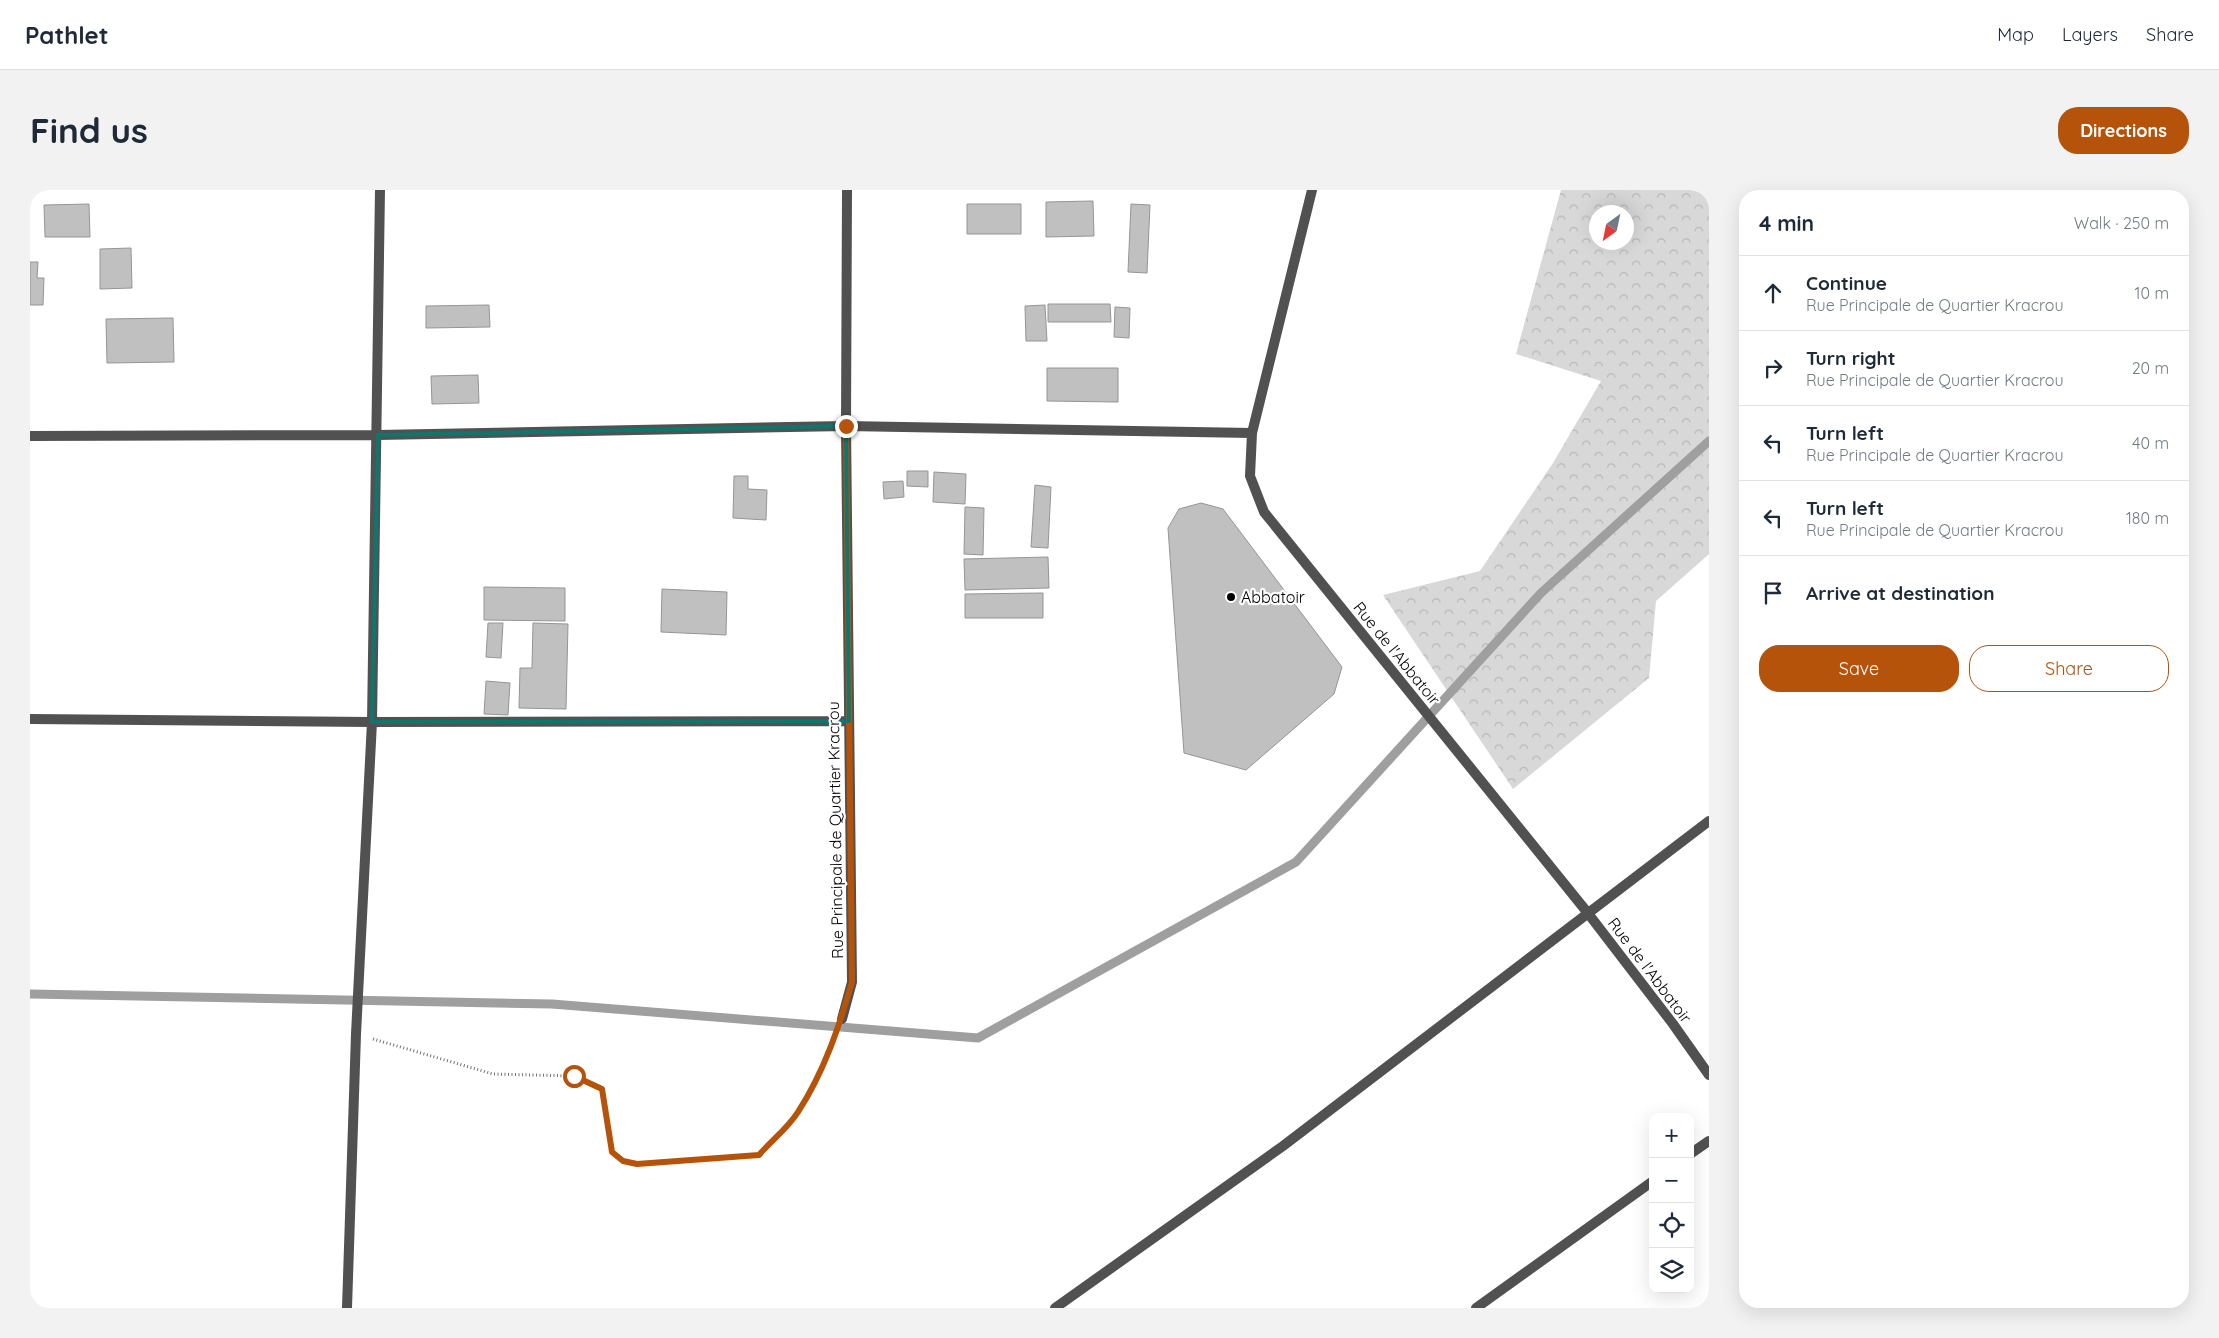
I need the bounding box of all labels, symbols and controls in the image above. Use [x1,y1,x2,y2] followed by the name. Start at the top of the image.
[25,20,109,50] text: Pathlet
[1997,23,2034,46] text: Map
[2062,23,2118,46] text: Layers
[2146,23,2194,46] text: Share
[2058,107,2189,154] button: Directions
[30,108,148,152] text: Find us
[1589,205,1634,250] north arrow
[1759,210,1814,236] text: 4 min
[2074,213,2169,233] text: Walk · 250 m
[1806,271,1887,295] text: Continue
[1759,279,1787,307] icon: ahead
[2135,283,2169,303] text: 10 m
[1806,295,2064,315] text: Rue Principale de Quartier Kracrou
[1806,346,1895,370] text: Turn right
[1759,354,1787,382] icon: right
[2132,358,2169,378] text: 20 m
[1806,370,2064,390] text: Rue Principale de Quartier Kracrou
[835,415,858,438] route end
[1806,421,1884,445] text: Turn left
[1759,429,1787,457] icon: left
[2132,433,2169,453] text: 40 m
[1806,445,2064,465] text: Rue Principale de Quartier Kracrou
[1806,496,1884,520] text: Turn left
[1759,504,1787,532] icon: left
[2126,508,2169,528] text: 180 m
[1806,520,2064,540] text: Rue Principale de Quartier Kracrou
[1759,579,1787,607] icon: arrive
[1806,581,1995,605] text: Arrive at destination
[1241,587,1305,607] place label: Abbatoir
[1225,591,1237,603] marker: Abbatoir
[1349,597,1445,709] street label: Rue de l'Abbatoir
[1759,645,1959,692] button: Save
[1969,645,2169,692] button: Share
[823,701,847,959] street label: Rue Principale de Quartier Kracrou
[1604,913,1696,1027] street label: Rue de l'Abbatoir
[563,1065,586,1088] route start
[1649,1113,1694,1293] map controls
[1649,1113,1694,1158] button: +
[1649,1158,1694,1203] button: −
[1649,1203,1694,1248] button: locate
[1649,1248,1694,1293] button: layers

